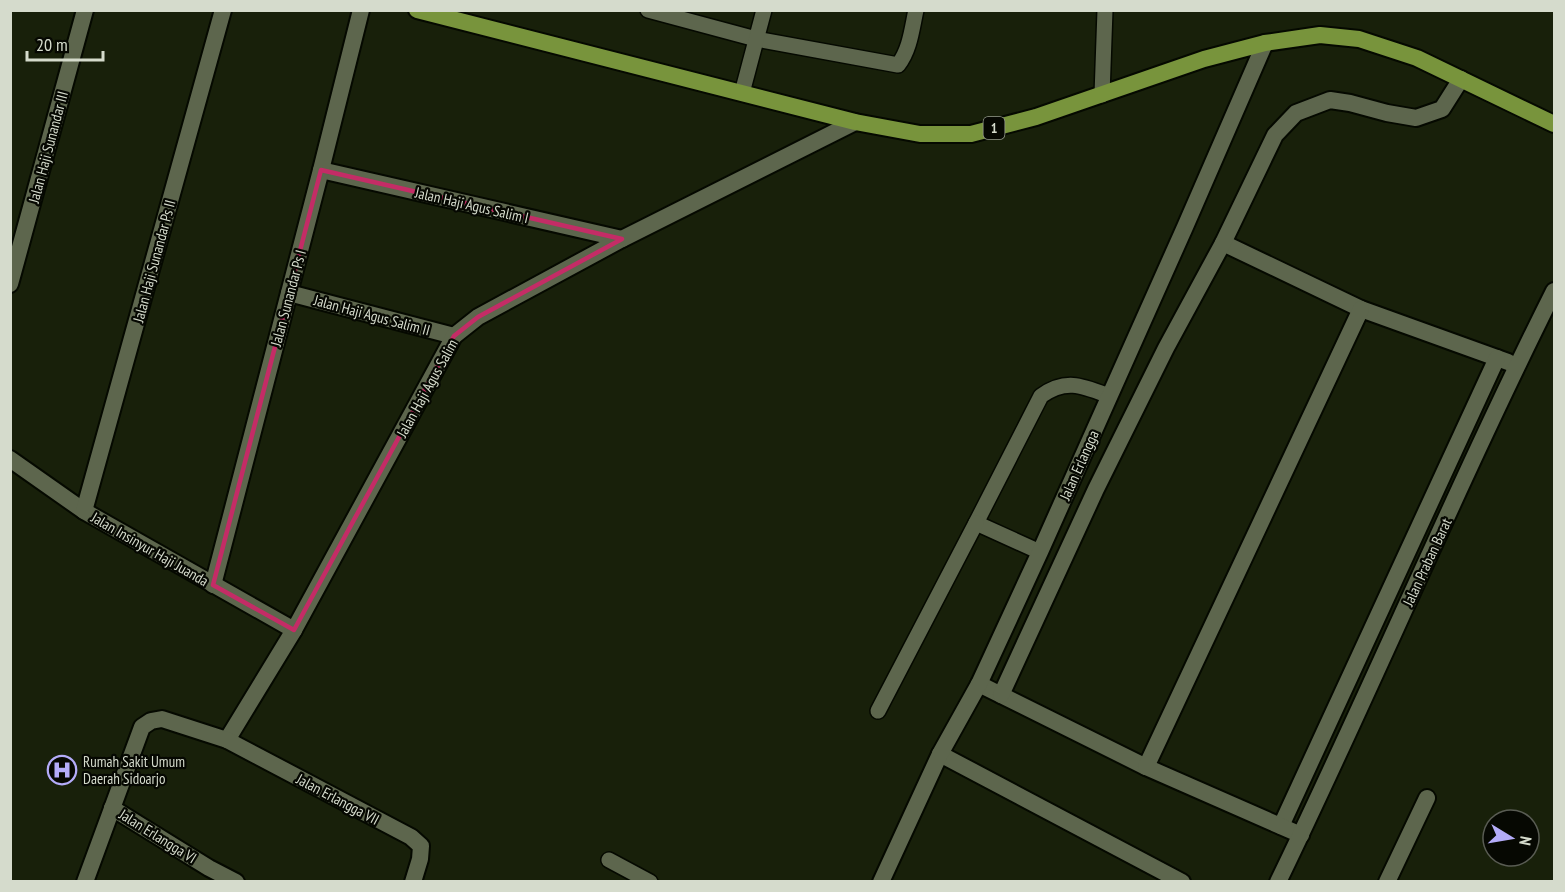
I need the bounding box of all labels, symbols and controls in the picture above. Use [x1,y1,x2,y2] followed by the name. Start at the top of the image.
[27,24,104,62] scale bar
[36,33,68,56] text: 20 m
[24,89,72,206] street label: Jalan Haji Sunandar III
[984,117,1004,139] road number: 1
[412,182,531,227] street label: Jalan Haji Agus Salim I
[128,198,179,325] street label: Jalan Haji Sunandar Ps II
[266,248,310,349] street label: Jalan Sunandar Ps I
[311,290,432,340] street label: Jalan Haji Agus Salim II
[392,336,462,441] street label: Jalan Haji Agus Salim
[1055,427,1103,504] street label: Jalan Erlangga
[87,507,212,590] street label: Jalan Insinyur Haji Juanda
[1398,515,1456,610] street label: Jalan Praban Barat
[83,752,185,788] place label: Rumah Sakit Umum Daerah Sidoarjo
[46,754,78,786] hospital icon: Rumah Sakit Umum Daerah Sidoarjo
[292,769,383,829] street label: Jalan Erlangga VII
[115,804,200,867] street label: Jalan Erlangga VI
[1481,808,1541,868] north arrow
[1515,835,1536,847] text: N

